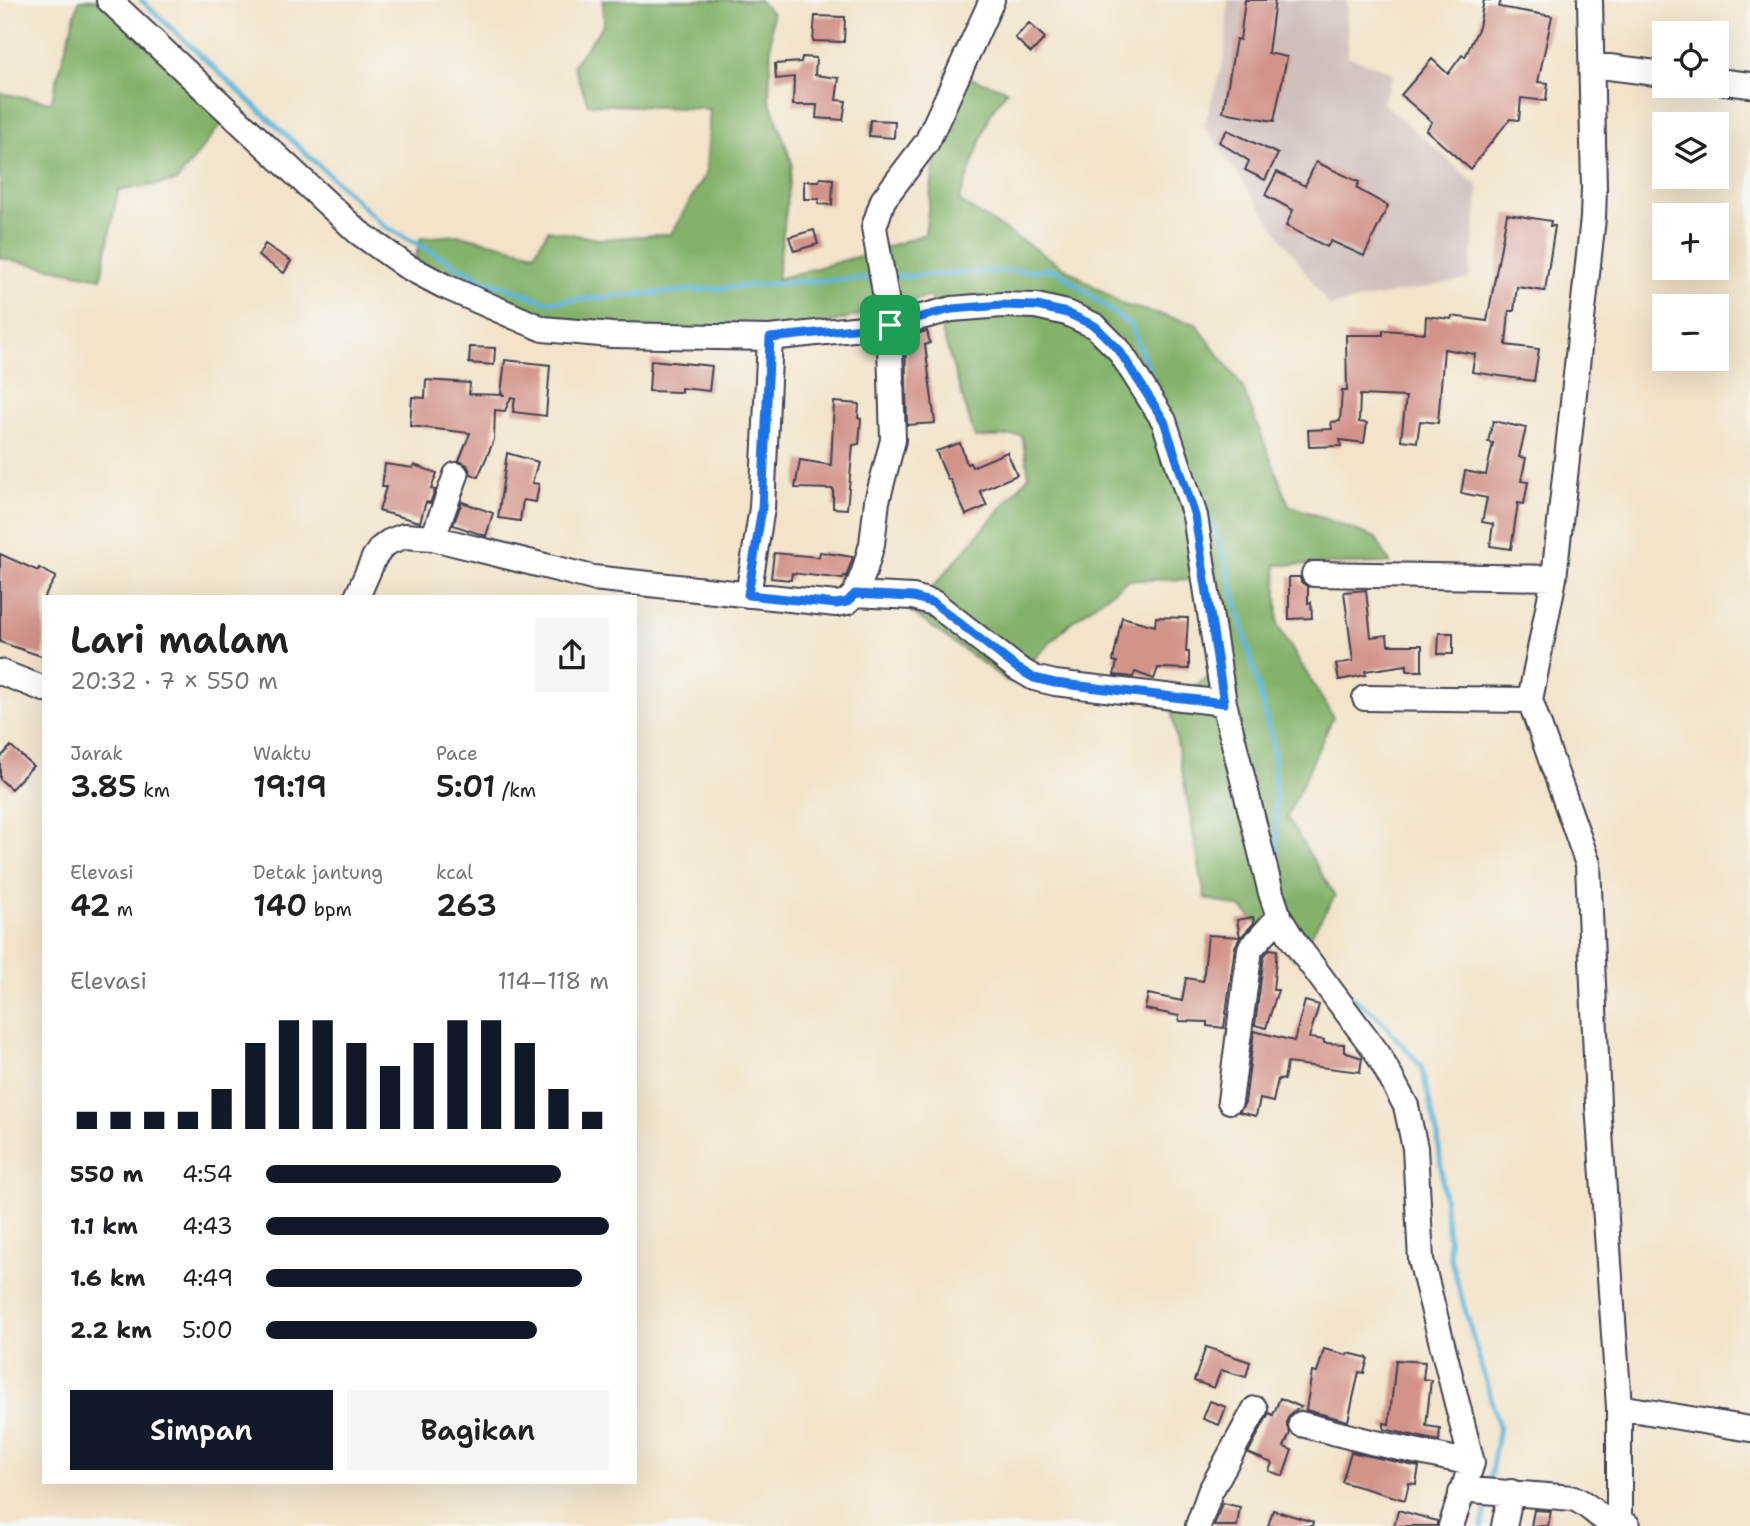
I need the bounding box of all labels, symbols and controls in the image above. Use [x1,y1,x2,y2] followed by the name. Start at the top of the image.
[1652,21,1729,371] map controls
[1652,21,1729,98] button: locate
[1652,112,1729,189] button: layers
[1652,203,1729,280] button: +
[1652,294,1729,371] button: −
[860,295,920,355] pin
[871,306,909,344] icon: arrive
[70,614,289,665] text: Lari malam
[535,618,609,692] button: share
[70,666,278,696] text: 20:32 · 7 × 550 m
[70,741,123,766] text: Jarak
[253,741,312,766] text: Waktu
[436,741,478,766] text: Pace
[70,766,137,807] text: 3.85
[253,766,327,807] text: 19:19
[436,766,496,807] text: 5:01
[137,778,170,803] text: km
[496,778,536,803] text: /km
[70,860,134,885] text: Elevasi
[253,860,383,885] text: Detak jantung
[436,860,473,885] text: kcal
[70,885,110,926] text: 42
[253,885,307,926] text: 140
[436,885,497,926] text: 263
[110,897,133,922] text: m
[307,897,352,922] text: bpm
[70,966,147,996] text: Elevasi
[498,966,609,996] text: 114–118 m
[70,1159,143,1189] text: 550 m
[182,1159,233,1189] text: 4:54
[70,1211,138,1241] text: 1.1 km
[182,1211,233,1241] text: 4:43
[70,1263,145,1293] text: 1.6 km
[182,1263,233,1293] text: 4:49
[70,1315,152,1345] text: 2.2 km
[182,1315,233,1345] text: 5:00
[70,1390,333,1470] button: Simpan
[347,1390,609,1470] button: Bagikan

